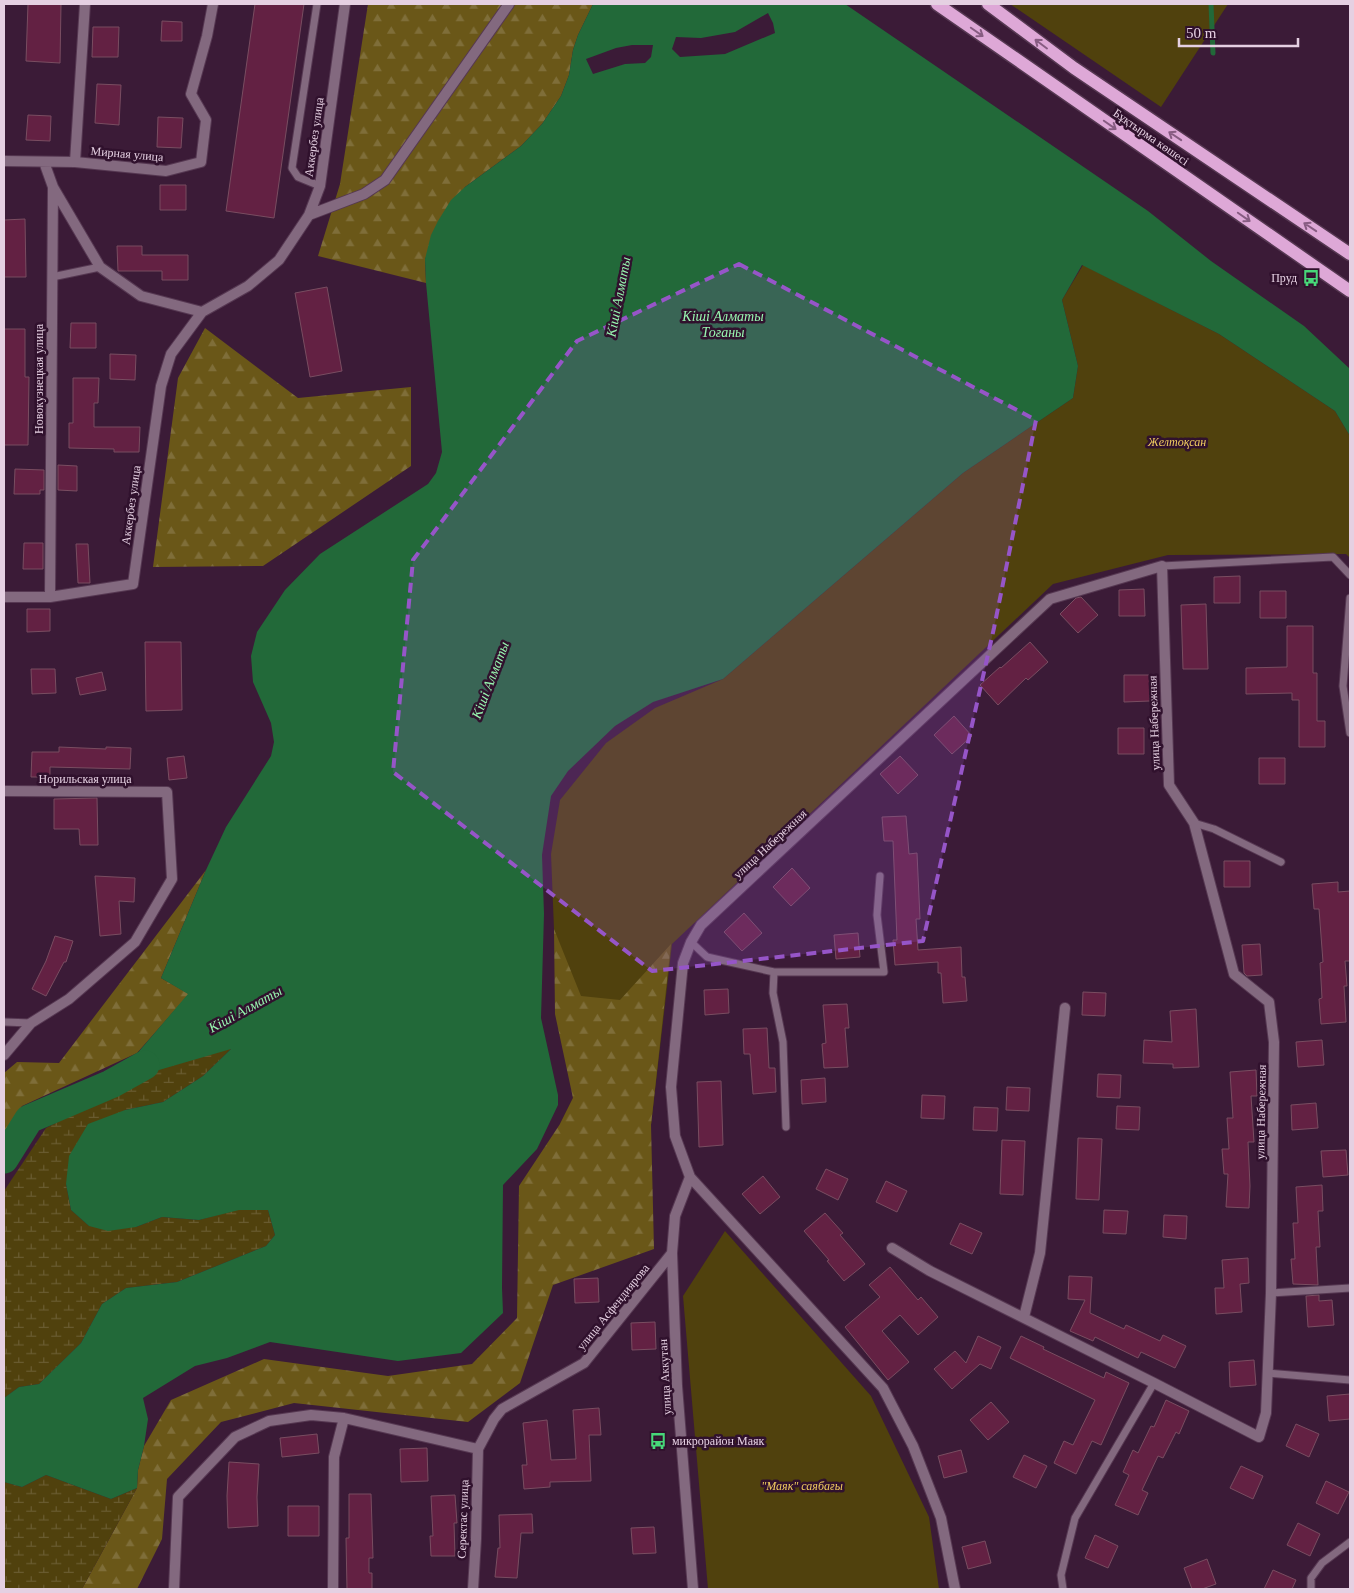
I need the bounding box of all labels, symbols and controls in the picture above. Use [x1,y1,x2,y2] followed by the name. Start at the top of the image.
[1179,15,1298,47] scale bar
[1186,25,1217,41] text: 50 m
[969,27,983,37] one-way arrow
[1034,39,1048,49] one-way arrow
[301,96,327,178] street label: Аккербез улица
[1111,106,1192,169] street label: Бұқтырма көшесі
[1103,120,1117,130] one-way arrow
[1168,131,1182,141] one-way arrow
[90,144,165,164] street label: Мирная улица
[1236,212,1250,222] one-way arrow
[1303,222,1317,232] one-way arrow
[603,256,634,339] water label: Кіші Алматы
[1301,268,1321,288] bus stop icon: Пруд
[1271,271,1297,285] place label: Пруд
[681,309,764,340] water label: Кіші Алматы Тоғаны
[32,323,46,434] street label: Новокузнецкая улица
[1147,435,1206,449] park label: Желтоқсан
[118,464,144,546] street label: Аккербез улица
[469,640,512,722] water label: Кіші Алматы
[1145,675,1163,771] street label: улица Набережная
[39,772,132,786] street label: Норильская улица
[731,806,810,881] street label: улица Набережная
[205,983,284,1036] water label: Кіші Алматы
[1253,1064,1269,1160] street label: улица Набережная
[574,1261,652,1353] street label: улица Асфендиярова
[656,1338,674,1415] street label: улица Аккутан
[648,1431,668,1451] bus stop icon: микрорайон Маяк
[672,1434,765,1448] place label: микрорайон Маяк
[455,1479,471,1559] street label: Серектас улица
[761,1479,843,1493] park label: "Маяк" саябағы

